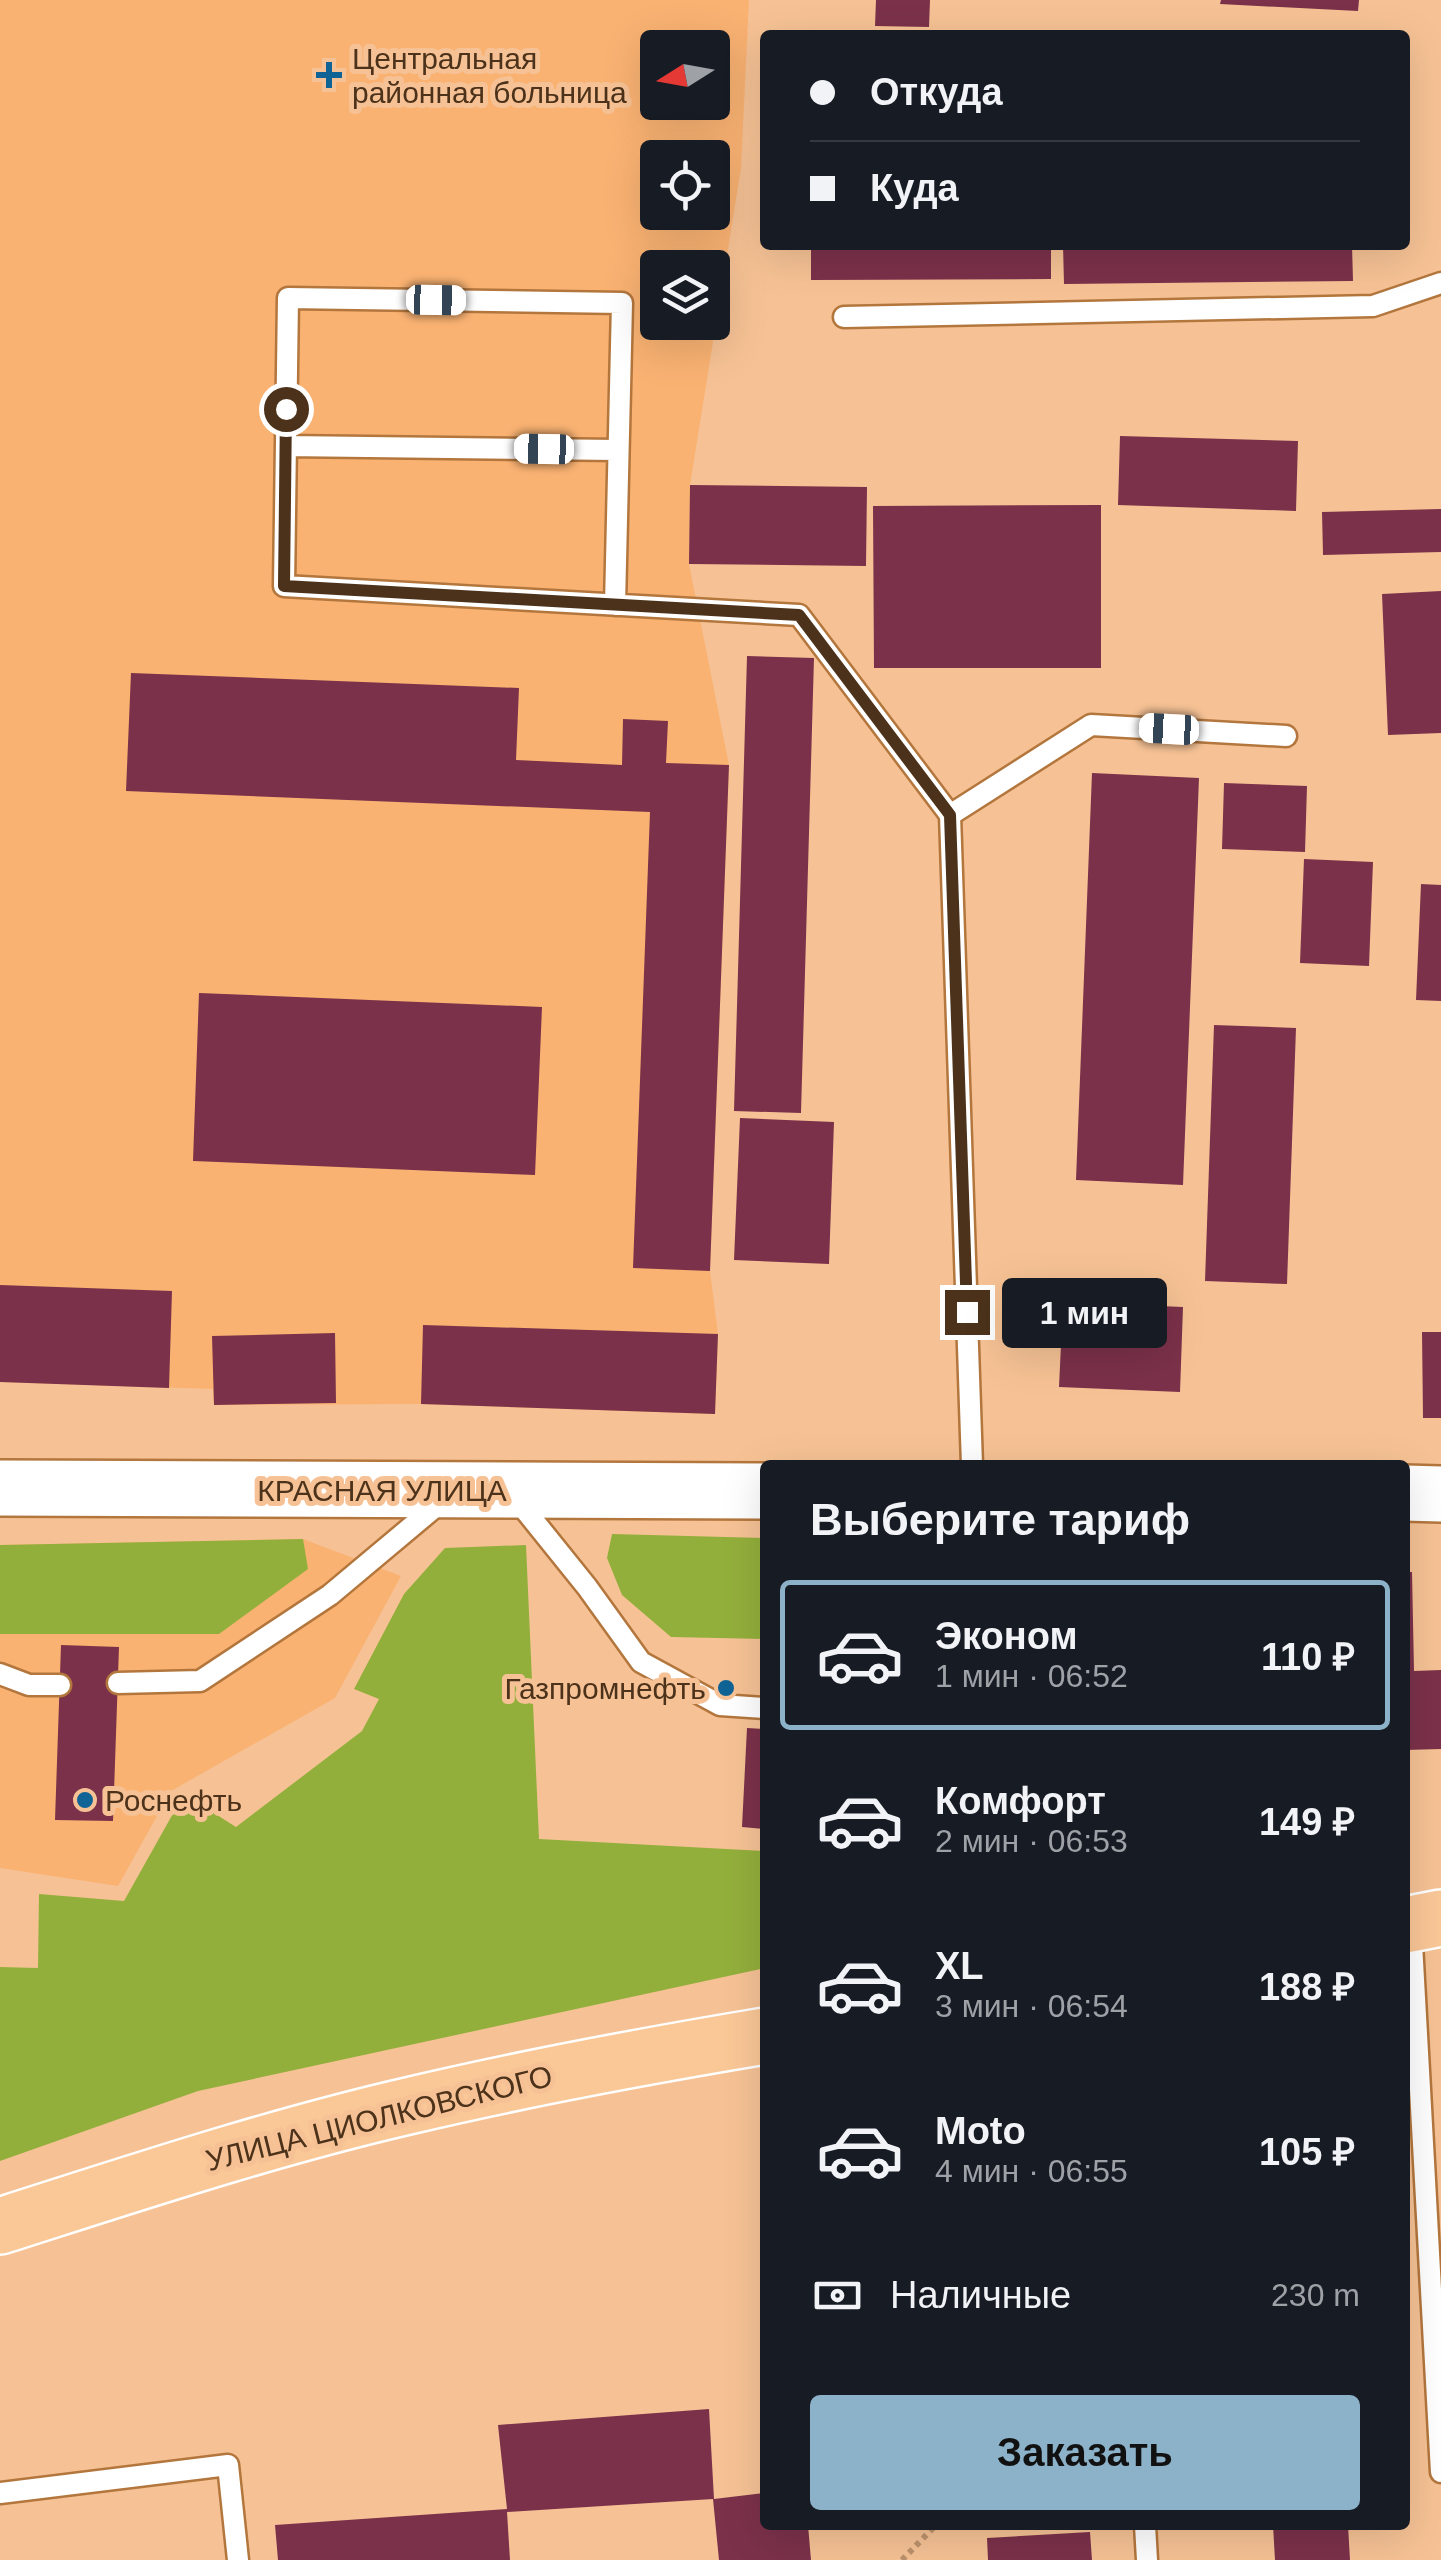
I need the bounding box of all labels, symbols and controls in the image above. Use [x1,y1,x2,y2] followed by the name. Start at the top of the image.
[640,30,730,120] north arrow
[640,30,730,340] map controls
[352,42,627,109] place label: Центральная районная больница
[316,62,342,88] marker: Центральная районная больница
[870,71,1003,113] text: Откуда
[640,140,730,230] button: locate
[870,167,959,209] text: Куда
[640,250,730,340] button: layers
[406,284,466,316] car
[264,387,309,432] route start
[514,433,574,465] car
[1138,712,1200,746] car
[1002,1277,1167,1347] callout: 1 мин
[945,1290,990,1335] route end
[1040,1295,1129,1331] text: 1 мин
[257,1474,507,1507] street label: КРАСНАЯ УЛИЦА
[810,1494,1190,1545] text: Выберите тариф
[815,1610,905,1700] icon: car
[935,1615,1078,1657] text: Эконом
[1261,1636,1355,1678] text: 110 ₽
[935,1658,1128,1694] text: 1 мин · 06:52
[504,1672,706,1705] place label: Газпромнефть
[715,1677,737,1699] marker: Газпромнефть
[815,1775,905,1865] icon: car
[935,1780,1106,1822] text: Комфорт
[105,1784,242,1817] place label: Роснефть
[74,1789,96,1811] marker: Роснефть
[1259,1801,1355,1843] text: 149 ₽
[935,1823,1128,1859] text: 2 мин · 06:53
[815,1940,905,2030] icon: car
[935,1945,984,1987] text: XL
[1259,1966,1355,2008] text: 188 ₽
[935,1988,1128,2024] text: 3 мин · 06:54
[202,2059,556,2177] street label: УЛИЦА ЦИОЛКОВСКОГО
[815,2105,905,2195] icon: car
[935,2110,1026,2152] text: Moto
[1259,2131,1355,2173] text: 105 ₽
[935,2153,1128,2189] text: 4 мин · 06:55
[810,2268,865,2323] icon: cash
[890,2274,1071,2316] text: Наличные
[1271,2277,1360,2313] text: 230 m
[810,2395,1360,2510] button: Заказать

